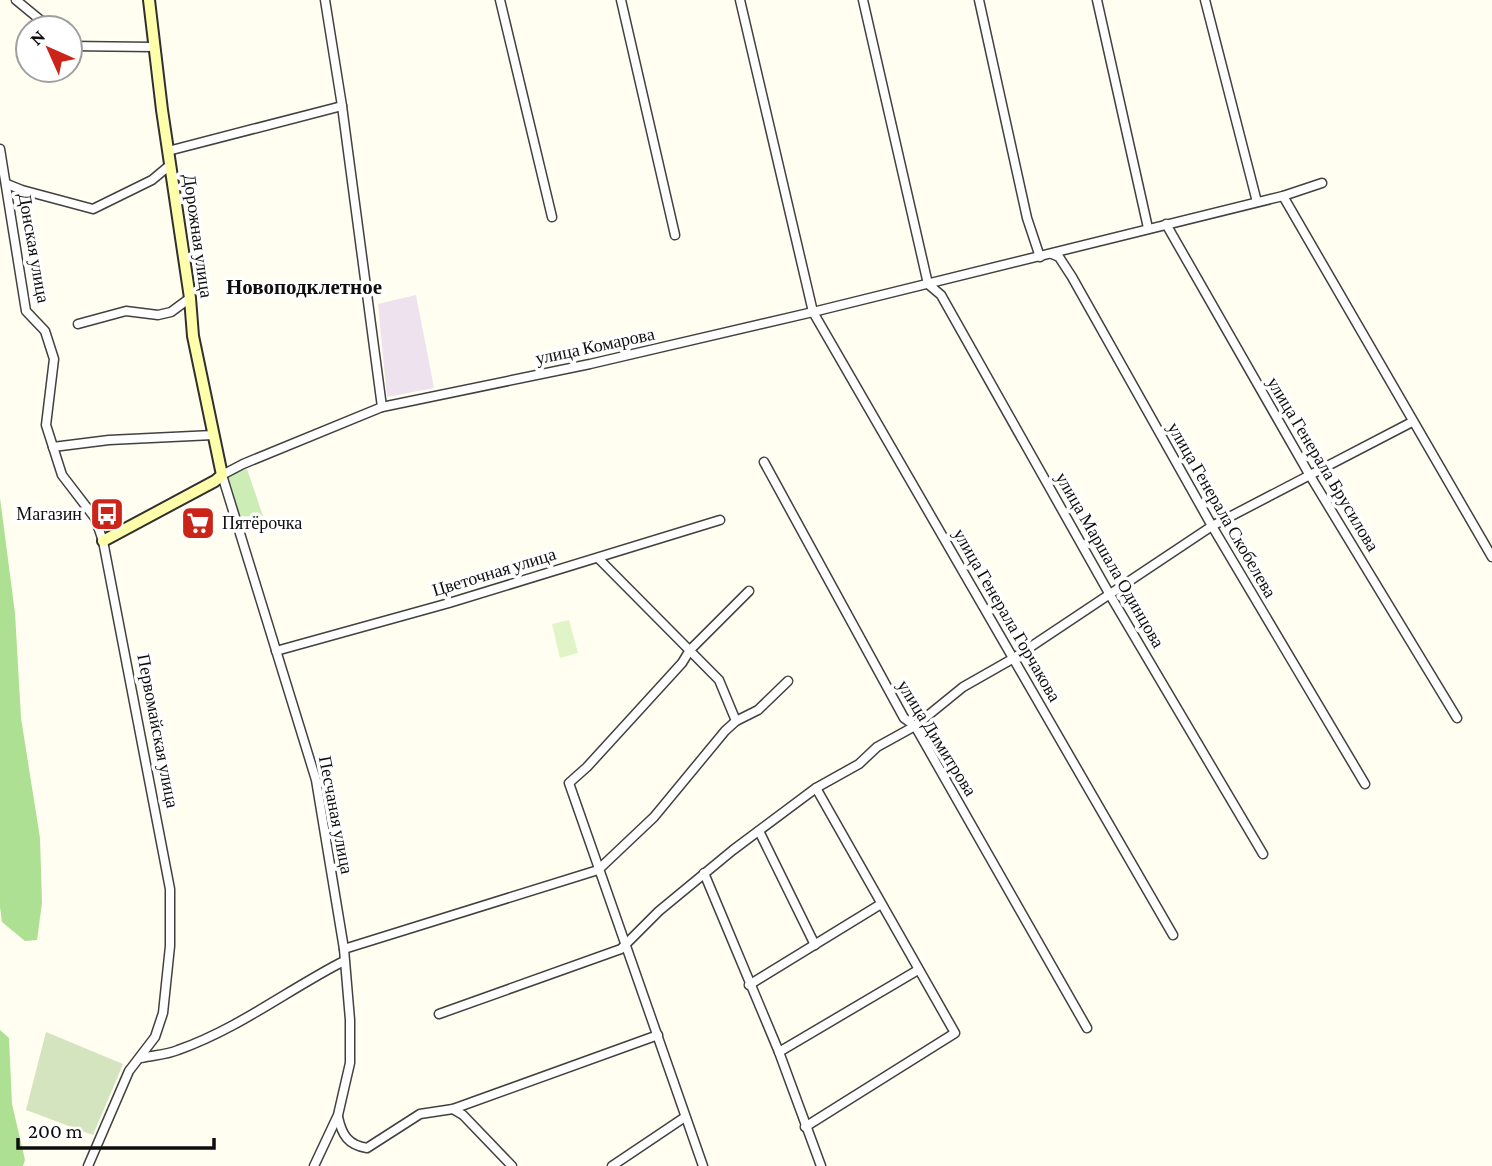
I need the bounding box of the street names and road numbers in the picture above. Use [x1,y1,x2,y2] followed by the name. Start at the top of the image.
[179,173,217,299] street label: Дорожная улица
[14,191,54,305] street label: Донская улица
[534,324,656,368] street label: улица Комарова
[1263,373,1383,555] street label: улица Генерала Брусилова
[1164,419,1280,601] street label: улица Генерала Скобелева
[1052,469,1168,651] street label: улица Маршала Одинцова
[949,525,1065,705] street label: улица Генерала Горчакова
[430,544,558,600] street label: Цветочная улица
[133,652,183,810] street label: Первомайская улица
[893,676,981,800] street label: улица Димитрова
[315,754,357,876] street label: Песчаная улица

